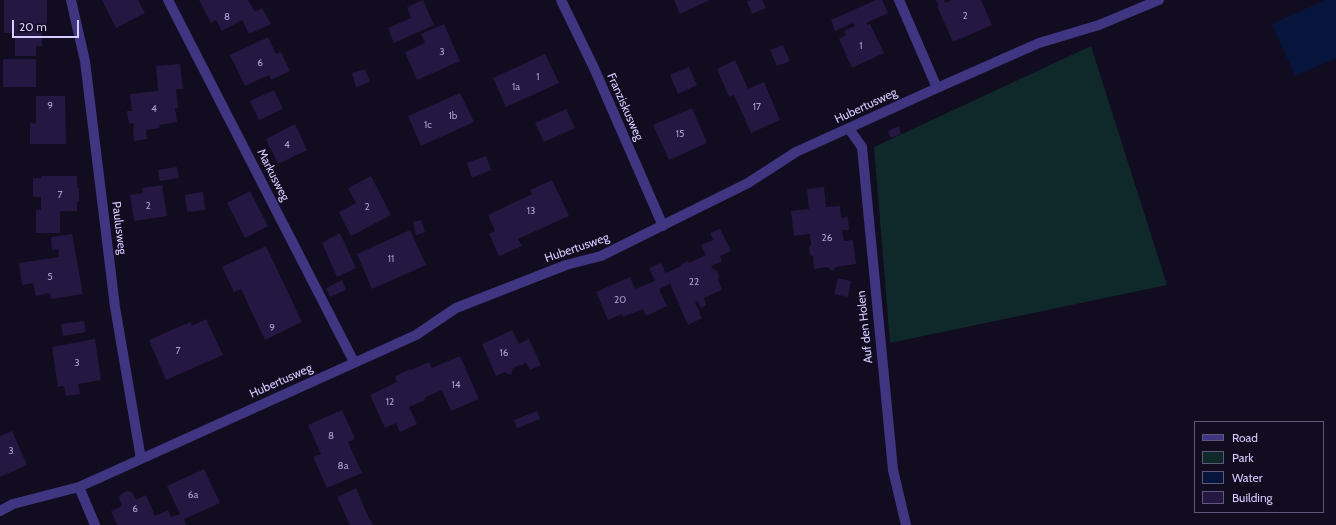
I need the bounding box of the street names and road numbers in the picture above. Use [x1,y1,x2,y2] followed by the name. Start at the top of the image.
[604,71,646,143] street label: Franziskusweg
[832,85,900,127] street label: Hubertusweg
[254,147,292,203] street label: Markusweg
[109,201,129,255] street label: Paulusweg
[543,230,611,266] street label: Hubertusweg
[854,290,876,364] street label: Auf den Holen
[247,361,315,401] street label: Hubertusweg

